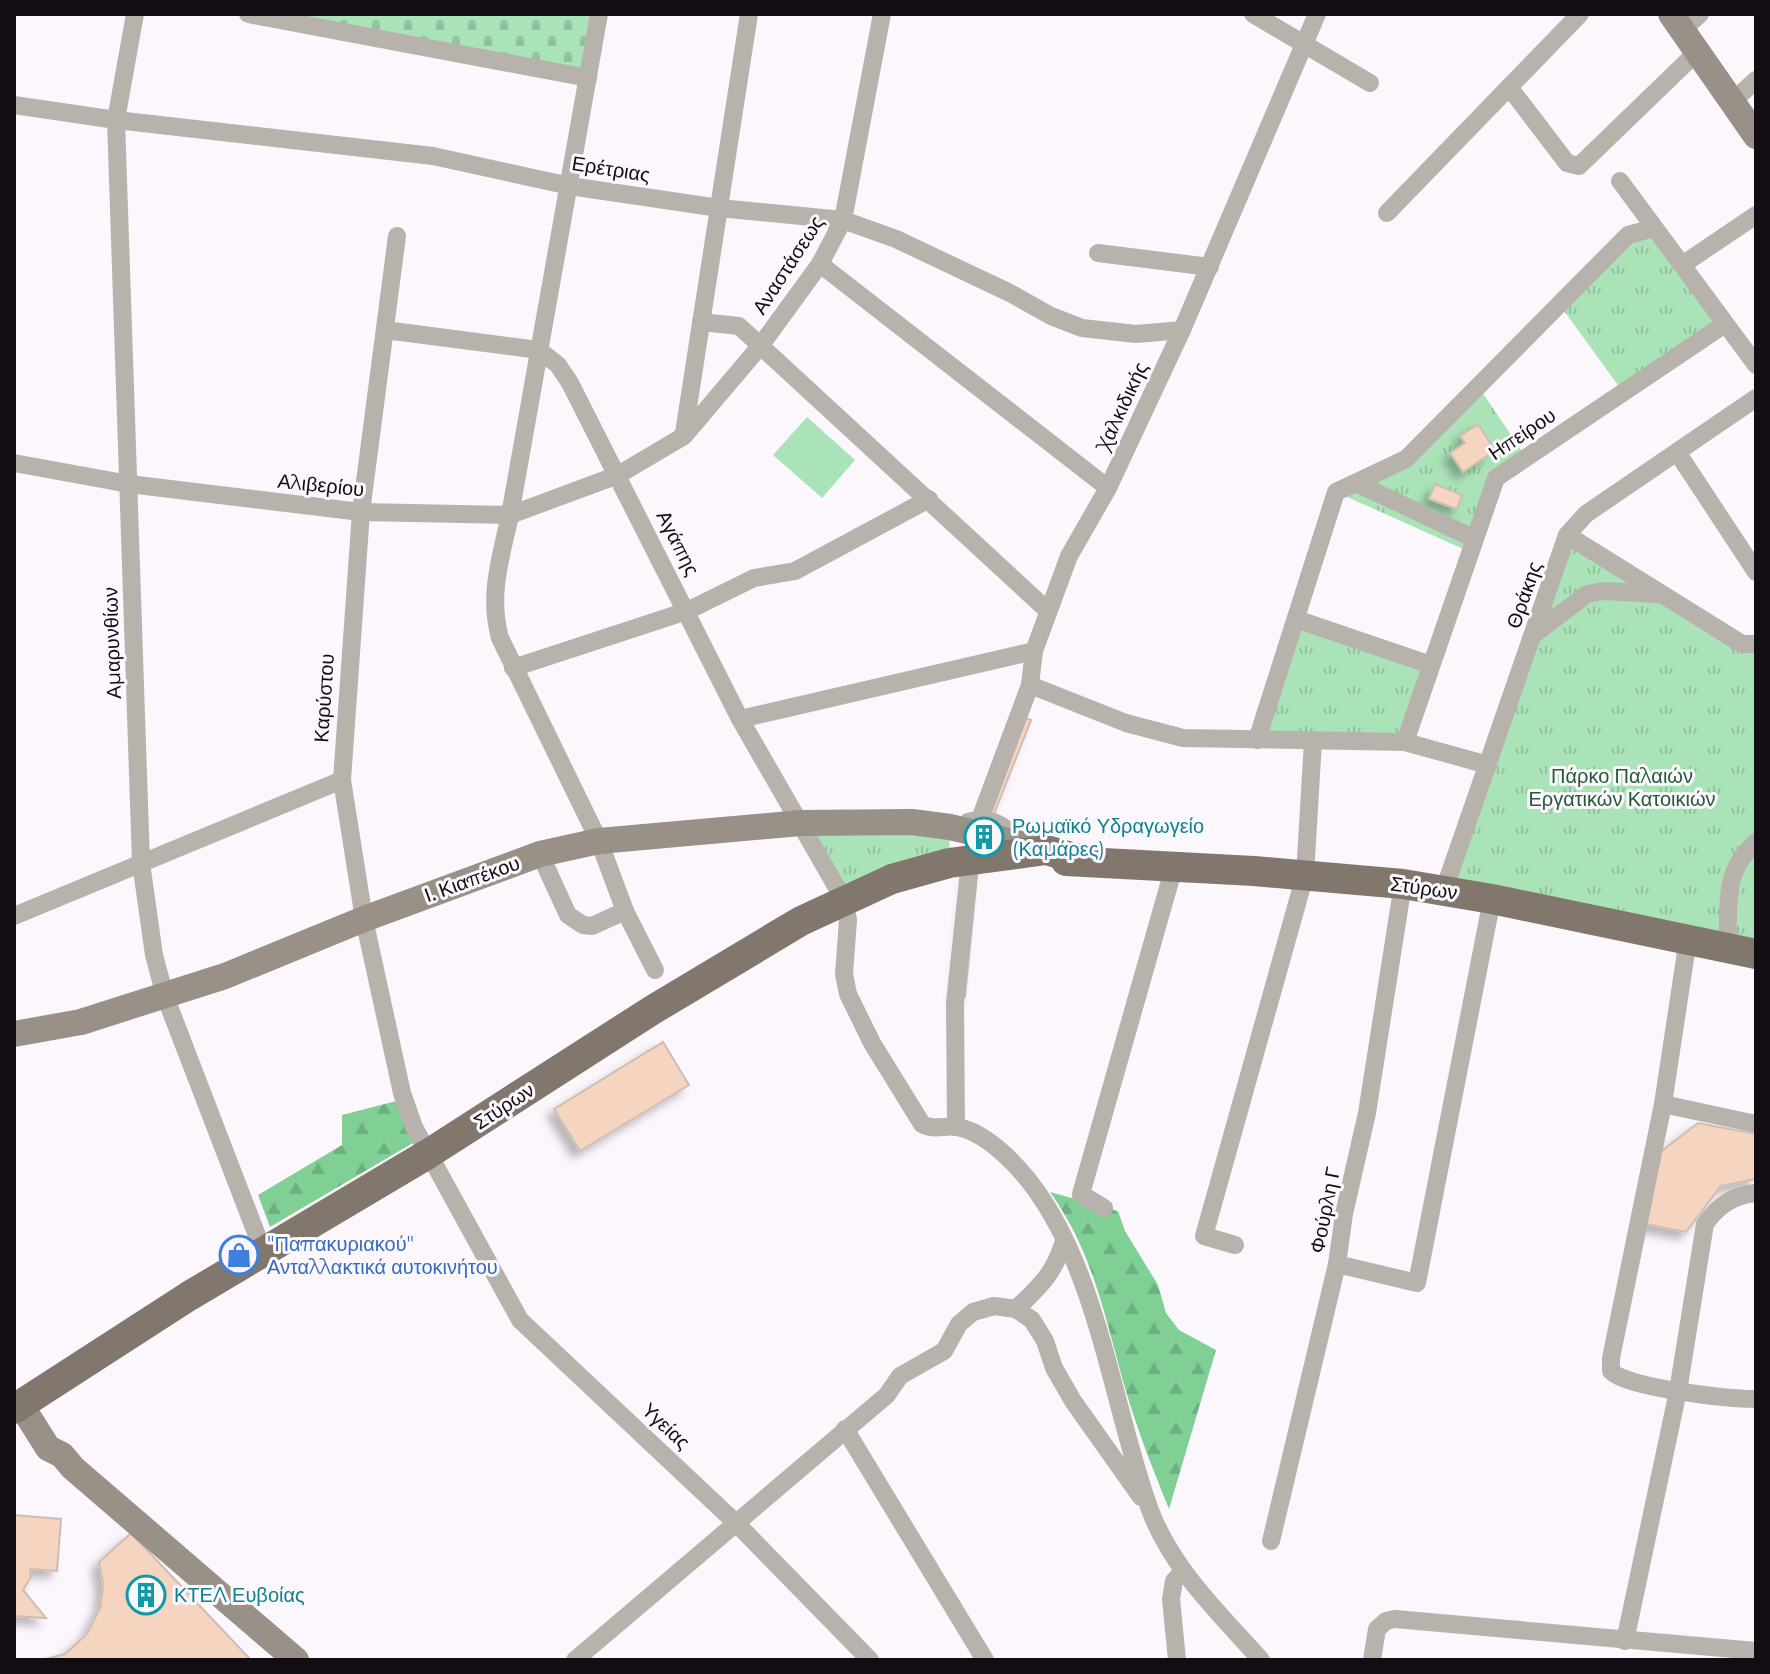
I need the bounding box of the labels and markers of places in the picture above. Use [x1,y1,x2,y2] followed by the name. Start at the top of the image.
[1012,814,1204,861] place label: Ρωμαϊκό Υδραγωγείο (Καμάρες)
[963,816,1005,858] building icon: Ρωμαϊκό Υδραγωγείο (Καμάρες)
[267,1232,498,1279] place label: "Παπακυριακού" Ανταλλακτικά αυτοκινήτου
[218,1234,260,1276] shop icon: "Παπακυριακού" Ανταλλακτικά αυτοκινήτου
[125,1574,167,1616] building icon: ΚΤΕΛ Ευβοίας
[174,1583,305,1607] place label: ΚΤΕΛ Ευβοίας

